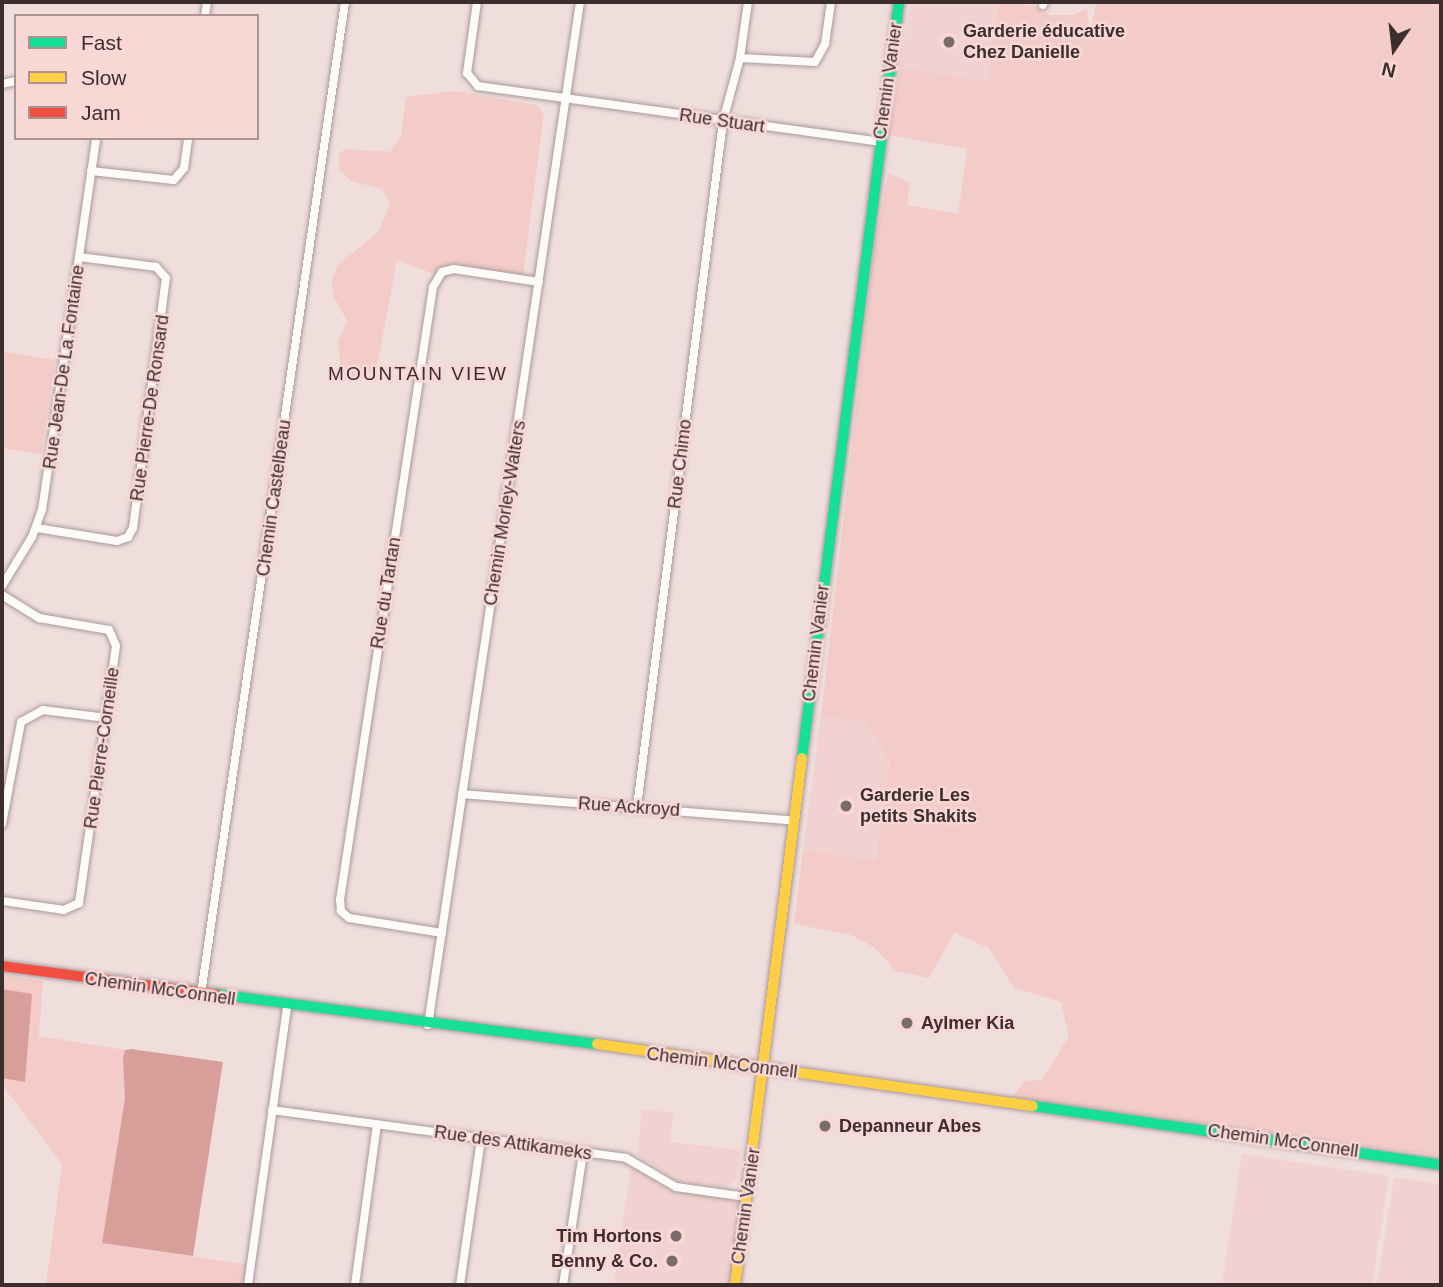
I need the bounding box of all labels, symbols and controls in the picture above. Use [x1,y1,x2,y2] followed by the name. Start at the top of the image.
[14,14,259,140] legend
[1359,14,1429,84] north arrow
[869,21,907,141] street label: Chemin Vanier
[963,21,1125,64] place label: Garderie éducative Chez Danielle
[81,31,122,54] text: Fast
[941,34,957,50] marker: Garderie éducative Chez Danielle
[1380,58,1398,82] text: N
[81,66,127,89] text: Slow
[81,101,121,124] text: Jam
[678,104,766,138] street label: Rue Stuart
[39,263,89,471] street label: Rue Jean-De La Fontaine
[126,313,174,503] street label: Rue Pierre-De Ronsard
[330,363,506,385] district label: MOUNTAIN VIEW
[252,418,296,578] street label: Chemin Castelbeau
[664,418,696,510] street label: Rue Chimo
[480,419,530,607] street label: Chemin Morley-Walters
[366,535,406,651] street label: Rue du Tartan
[798,583,834,703] street label: Chemin Vanier
[80,666,124,830] street label: Rue Pierre-Corneille
[860,785,977,828] place label: Garderie Les petits Shakits
[577,793,681,821] street label: Rue Ackroyd
[838,798,854,814] marker: Garderie Les petits Shakits
[83,968,237,1010] street label: Chemin McConnell
[921,1012,1014,1034] place label: Aylmer Kia
[899,1015,915,1031] marker: Aylmer Kia
[645,1043,799,1083] street label: Chemin McConnell
[839,1115,982,1137] place label: Depanneur Abes
[817,1118,833,1134] marker: Depanneur Abes
[1206,1120,1360,1162] street label: Chemin McConnell
[432,1121,594,1165] street label: Rue des Attikameks
[727,1146,765,1266] street label: Chemin Vanier
[556,1225,662,1247] place label: Tim Hortons
[668,1228,684,1244] marker: Tim Hortons
[551,1250,658,1272] place label: Benny & Co.
[664,1253,680,1269] marker: Benny & Co.

